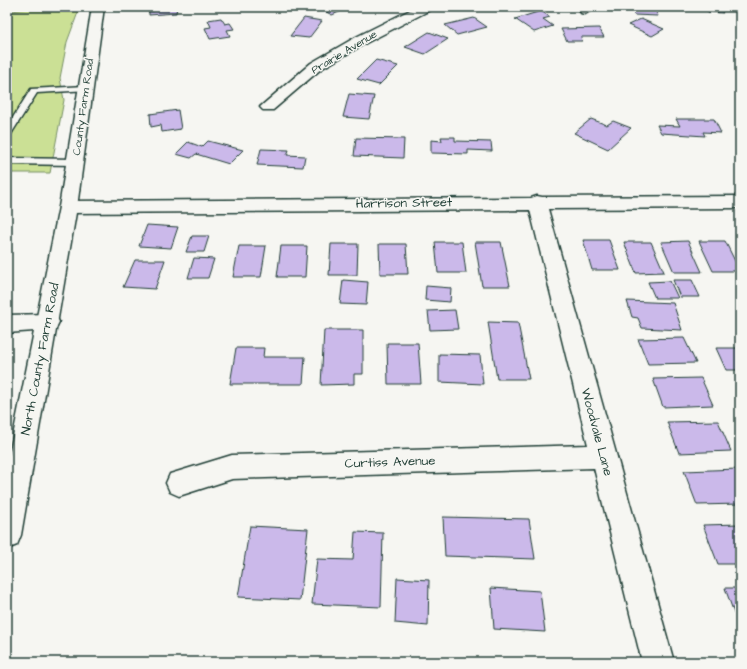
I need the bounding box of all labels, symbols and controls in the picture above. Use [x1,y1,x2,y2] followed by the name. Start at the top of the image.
[308,26,380,78] street label: Prairie Avenue
[69,57,98,156] street label: County Farm Road
[356,193,453,213] street label: Harrison Street
[16,281,65,437] street label: North County Farm Road
[577,386,617,478] street label: Woodvale Lane
[344,451,436,473] street label: Curtiss Avenue

